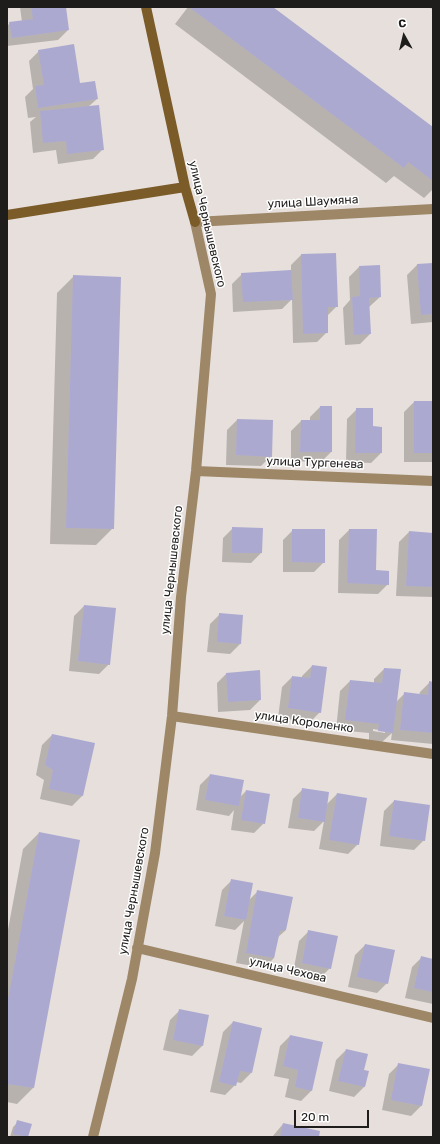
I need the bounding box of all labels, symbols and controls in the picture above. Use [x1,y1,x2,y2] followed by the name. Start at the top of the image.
[384,16,424,56] north arrow
[398,17,407,31] text: С
[185,159,229,289] street label: улица Чернышевского
[267,192,359,212] street label: улица Шаумяна
[266,454,364,472] street label: улица Тургенева
[158,505,186,635] street label: улица Чернышевского
[254,708,354,736] street label: улица Короленко
[116,826,152,956] street label: улица Чернышевского
[248,954,328,986] street label: улица Чехова
[296,1102,371,1128] scale bar
[301,1110,329,1124] text: 20 m

